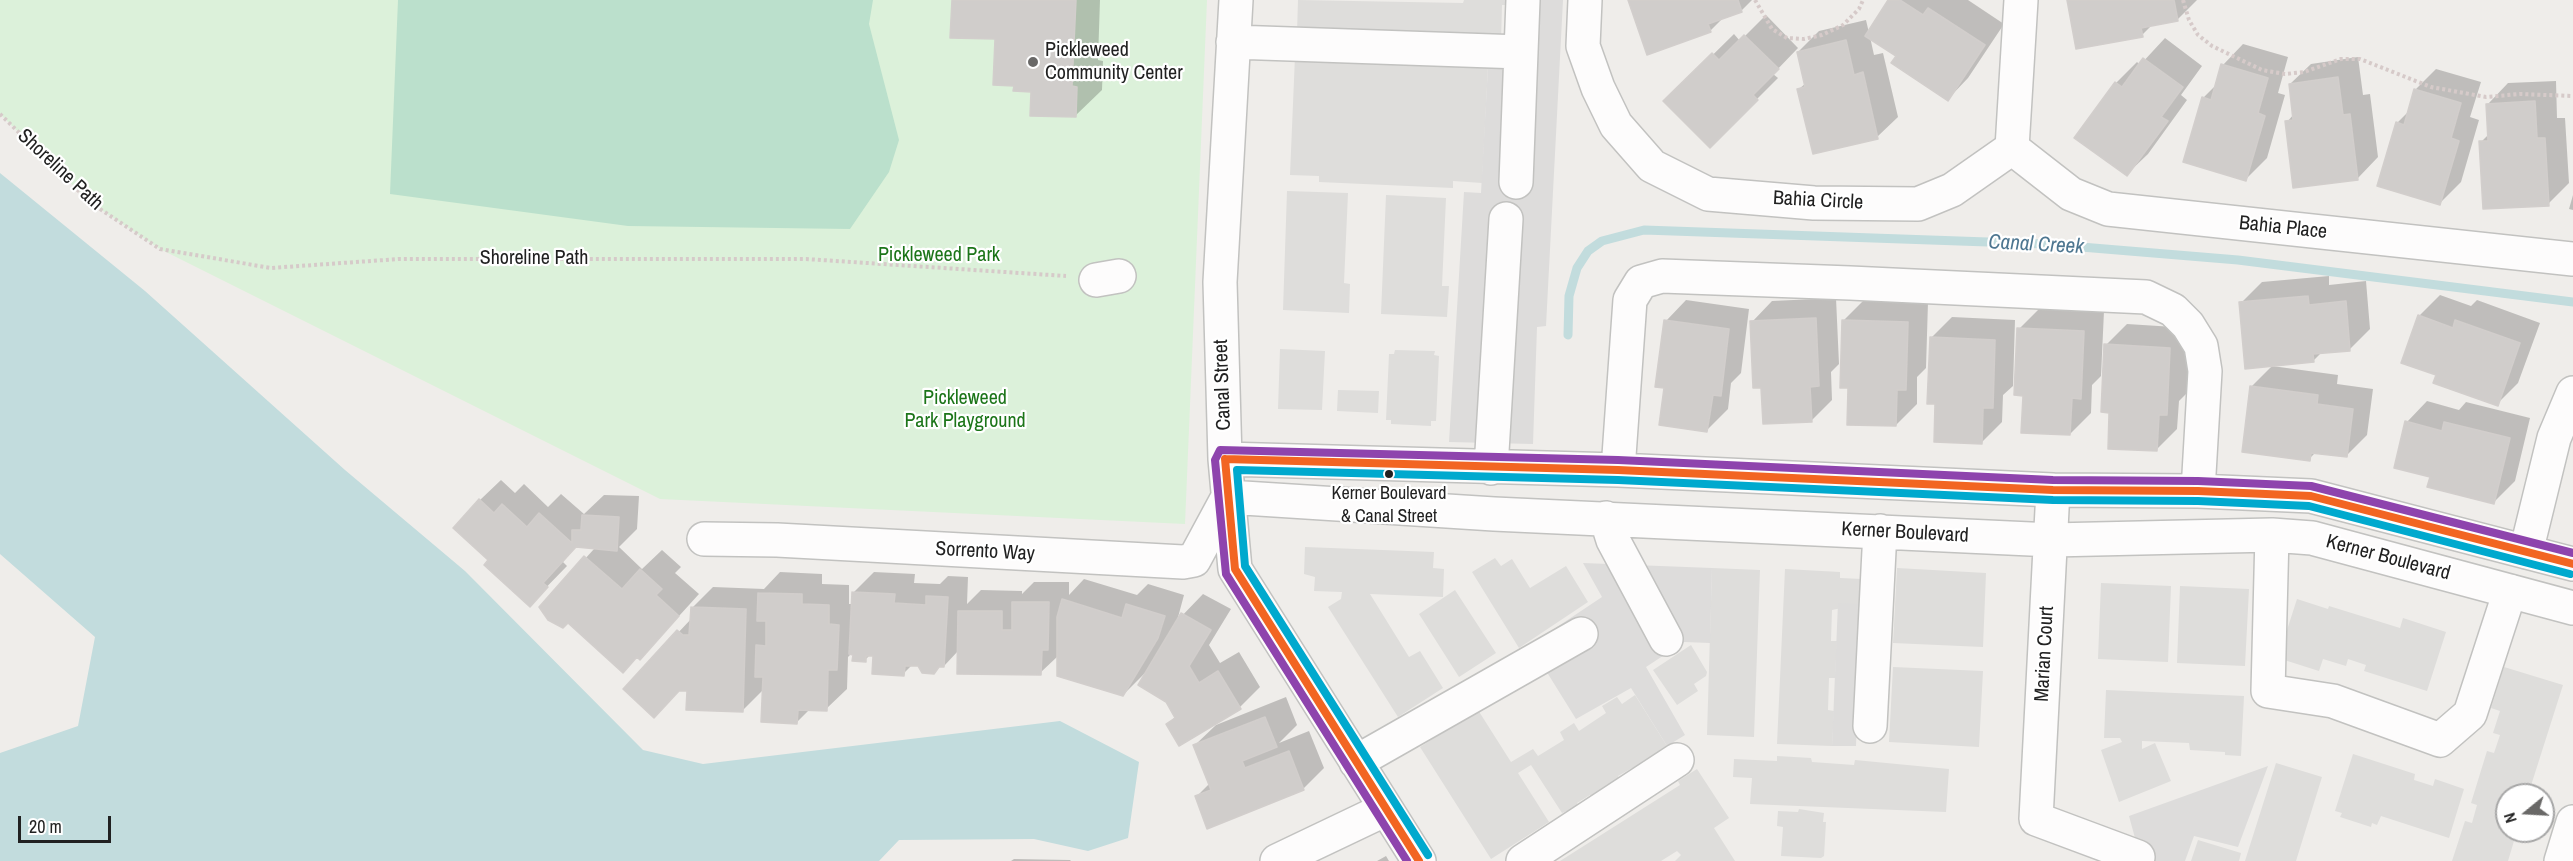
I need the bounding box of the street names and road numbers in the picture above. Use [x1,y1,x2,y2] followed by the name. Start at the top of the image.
[12,124,108,216] street label: Shoreline Path
[1772,187,1864,215] street label: Bahia Circle
[2238,211,2328,245] street label: Bahia Place
[480,247,588,271] street label: Shoreline Path
[1209,339,1237,431] street label: Canal Street
[1841,518,1969,548] street label: Kerner Boulevard
[2323,530,2453,586] street label: Kerner Boulevard
[935,537,1035,567] street label: Sorrento Way
[2031,606,2059,702] street label: Marian Court

